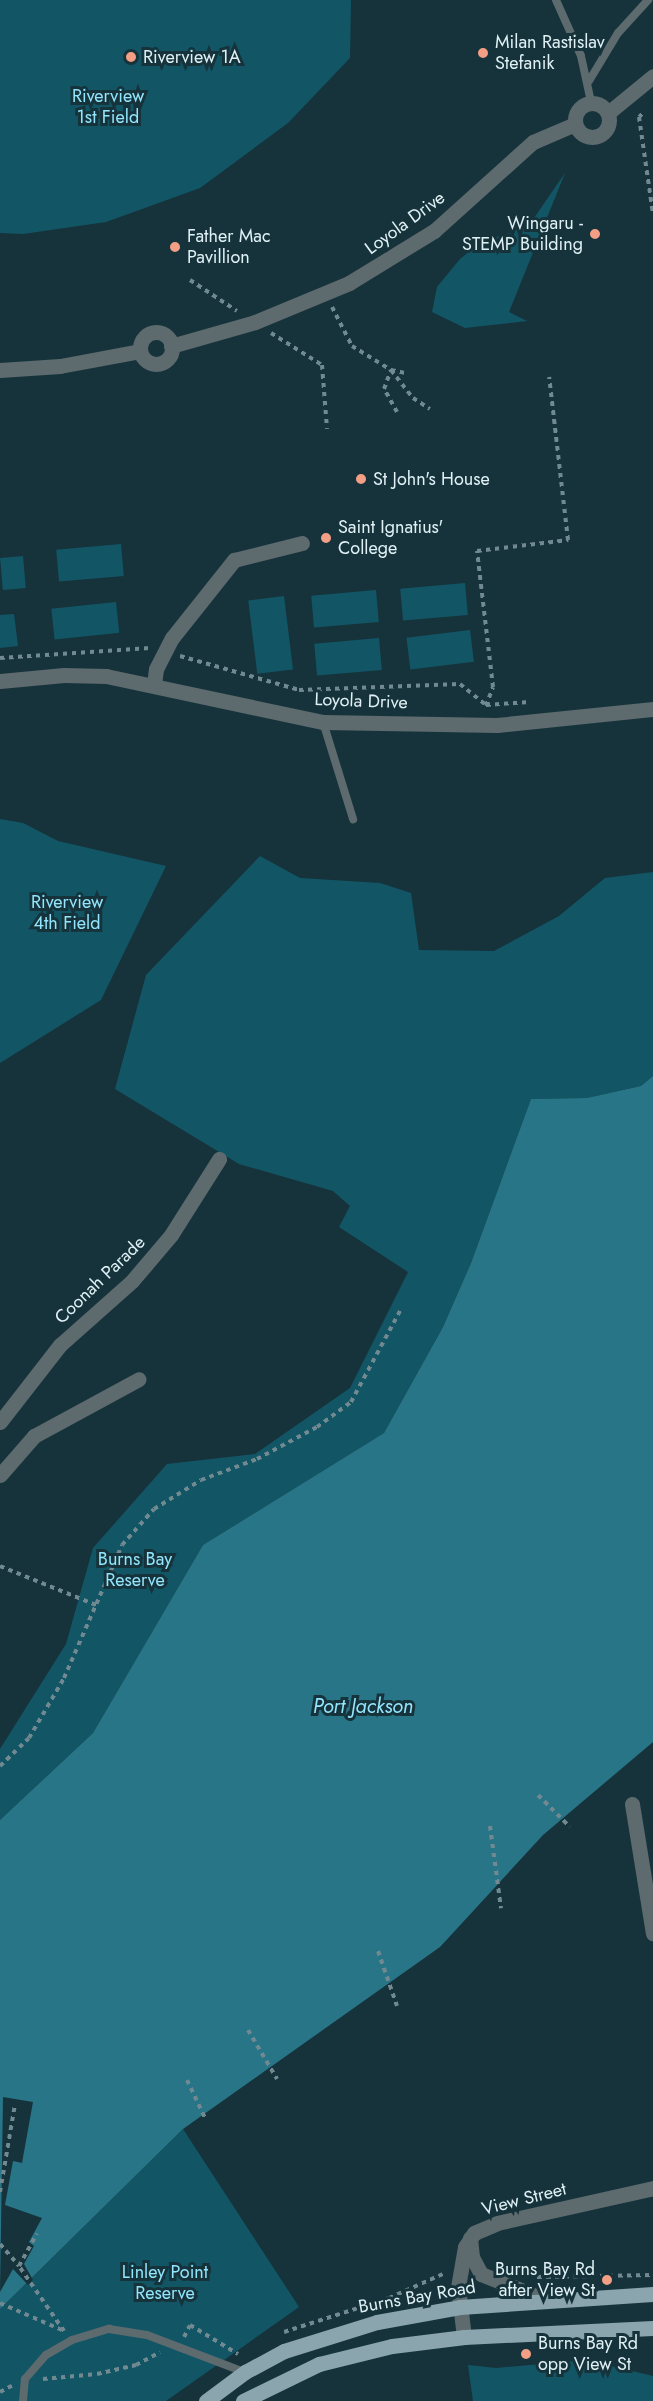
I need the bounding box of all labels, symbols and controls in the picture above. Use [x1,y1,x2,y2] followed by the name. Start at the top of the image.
[495,32,605,74] place label: Milan Rastislav Stefanik
[143,46,241,68] place label: Riverview 1A
[476,46,490,60] marker: Milan Rastislav Stefanik
[124,50,138,64] marker: Riverview 1A
[72,86,144,128] park label: Riverview 1st Field
[361,187,449,259] street label: Loyola Drive
[462,213,583,256] place label: Wingaru - STEMP Building
[187,226,271,268] place label: Father Mac Pavillion
[588,227,602,241] marker: Wingaru - STEMP Building
[168,240,182,254] marker: Father Mac Pavillion
[373,468,490,490] place label: St John's House
[354,472,368,486] marker: St John's House
[338,517,443,560] place label: Saint Ignatius' College
[319,531,333,545] marker: Saint Ignatius' College
[314,689,408,713] street label: Loyola Drive
[31,892,103,934] park label: Riverview 4th Field
[50,1231,150,1329] street label: Coonah Parade
[98,1549,172,1592] park label: Burns Bay Reserve
[313,1694,413,1718] water label: Port Jackson
[480,2178,568,2220] street label: View Street
[495,2259,595,2302] place label: Burns Bay Rd after View St
[122,2262,208,2304] park label: Linley Point Reserve
[600,2273,614,2287] marker: Burns Bay Rd after View St
[357,2276,477,2318] street label: Burns Bay Road
[538,2333,638,2376] place label: Burns Bay Rd opp View St
[519,2347,533,2361] marker: Burns Bay Rd opp View St

